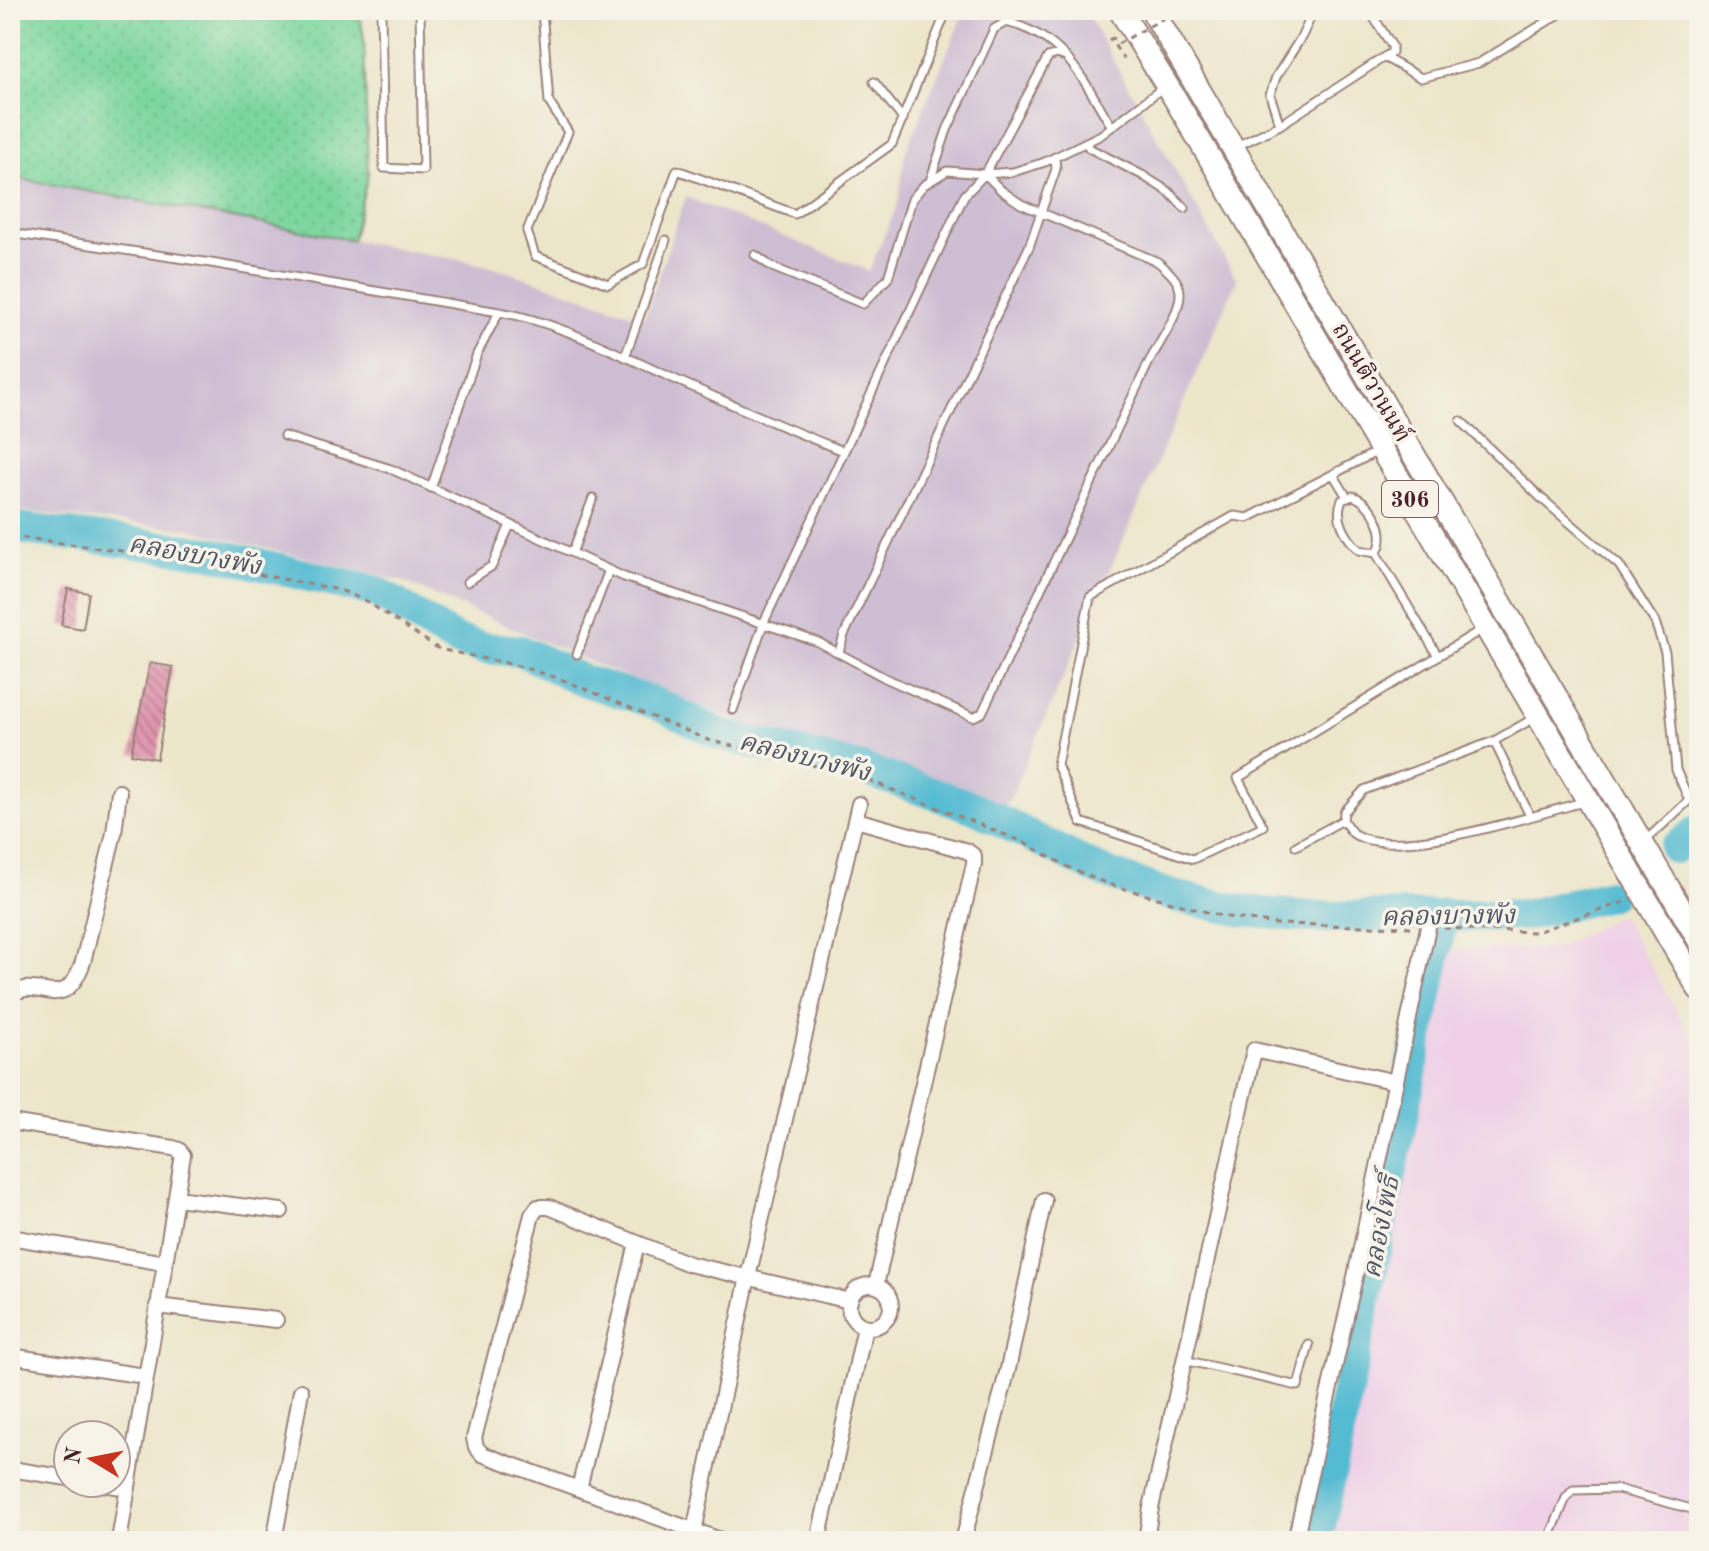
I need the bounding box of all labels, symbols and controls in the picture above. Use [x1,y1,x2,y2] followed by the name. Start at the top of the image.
[1327,316,1419,447] street label: ถนนติวานนท์
[1382,481,1438,517] road number: 306
[126,530,264,581] water label: คลองบางพัง
[736,727,874,787] water label: คลองบางพัง
[1381,901,1516,931] water label: คลองบางพัง
[1352,1164,1406,1281] water label: คลองโพธิ์
[52,1419,132,1499] north arrow
[62,1446,87,1466] text: N

